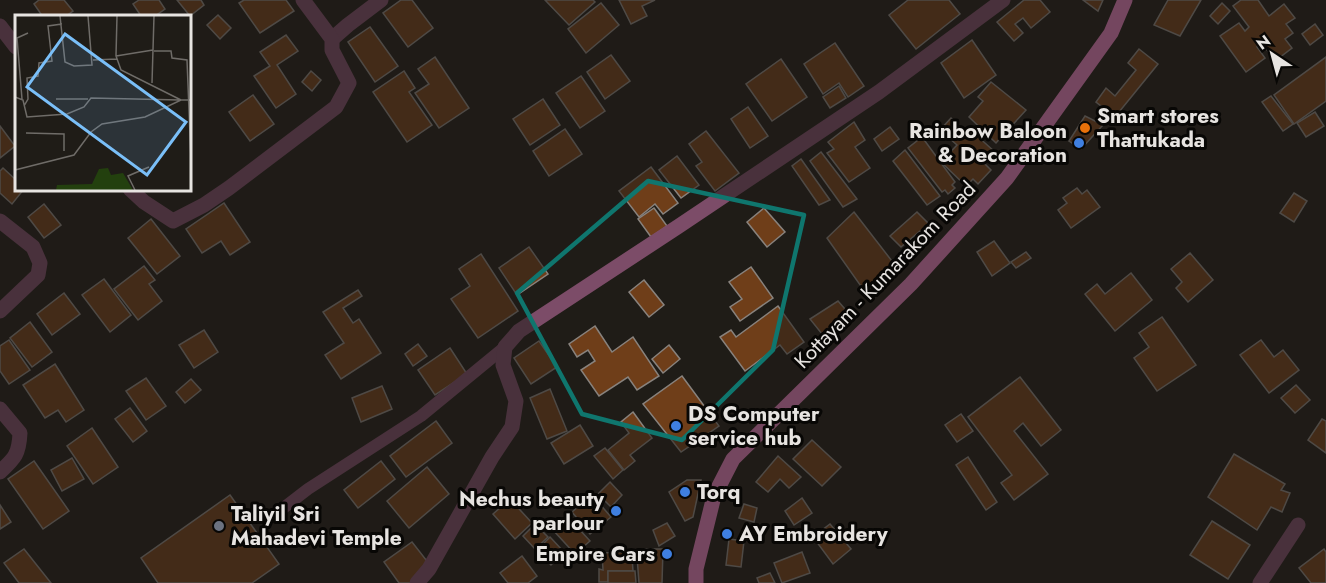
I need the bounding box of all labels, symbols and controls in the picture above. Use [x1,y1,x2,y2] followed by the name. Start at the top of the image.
[15,15,190,190] inset map
[1242,24,1302,84] north arrow
[1252,29,1275,55] text: N
[1097,101,1219,155] place label: Smart stores Thattukada
[909,116,1067,170] place label: Rainbow Baloon & Decoration
[1078,121,1092,135] marker: Smart stores Thattukada
[1072,136,1086,150] marker: Rainbow Baloon & Decoration
[787,175,983,375] street label: Kottayam - Kumarakom Road
[688,399,820,453] place label: DS Computer service hub
[669,419,683,433] marker: DS Computer service hub
[697,477,740,507] place label: Torq
[459,484,605,538] place label: Nechus beauty parlour
[678,485,692,499] marker: Torq
[231,499,402,553] place label: Taliyil Sri Mahadevi Temple
[609,504,623,518] marker: Nechus beauty parlour
[212,519,226,533] marker: Taliyil Sri Mahadevi Temple
[738,519,889,549] place label: AY Embroidery
[720,527,734,541] marker: AY Embroidery
[535,539,655,569] place label: Empire Cars
[660,547,674,561] marker: Empire Cars

